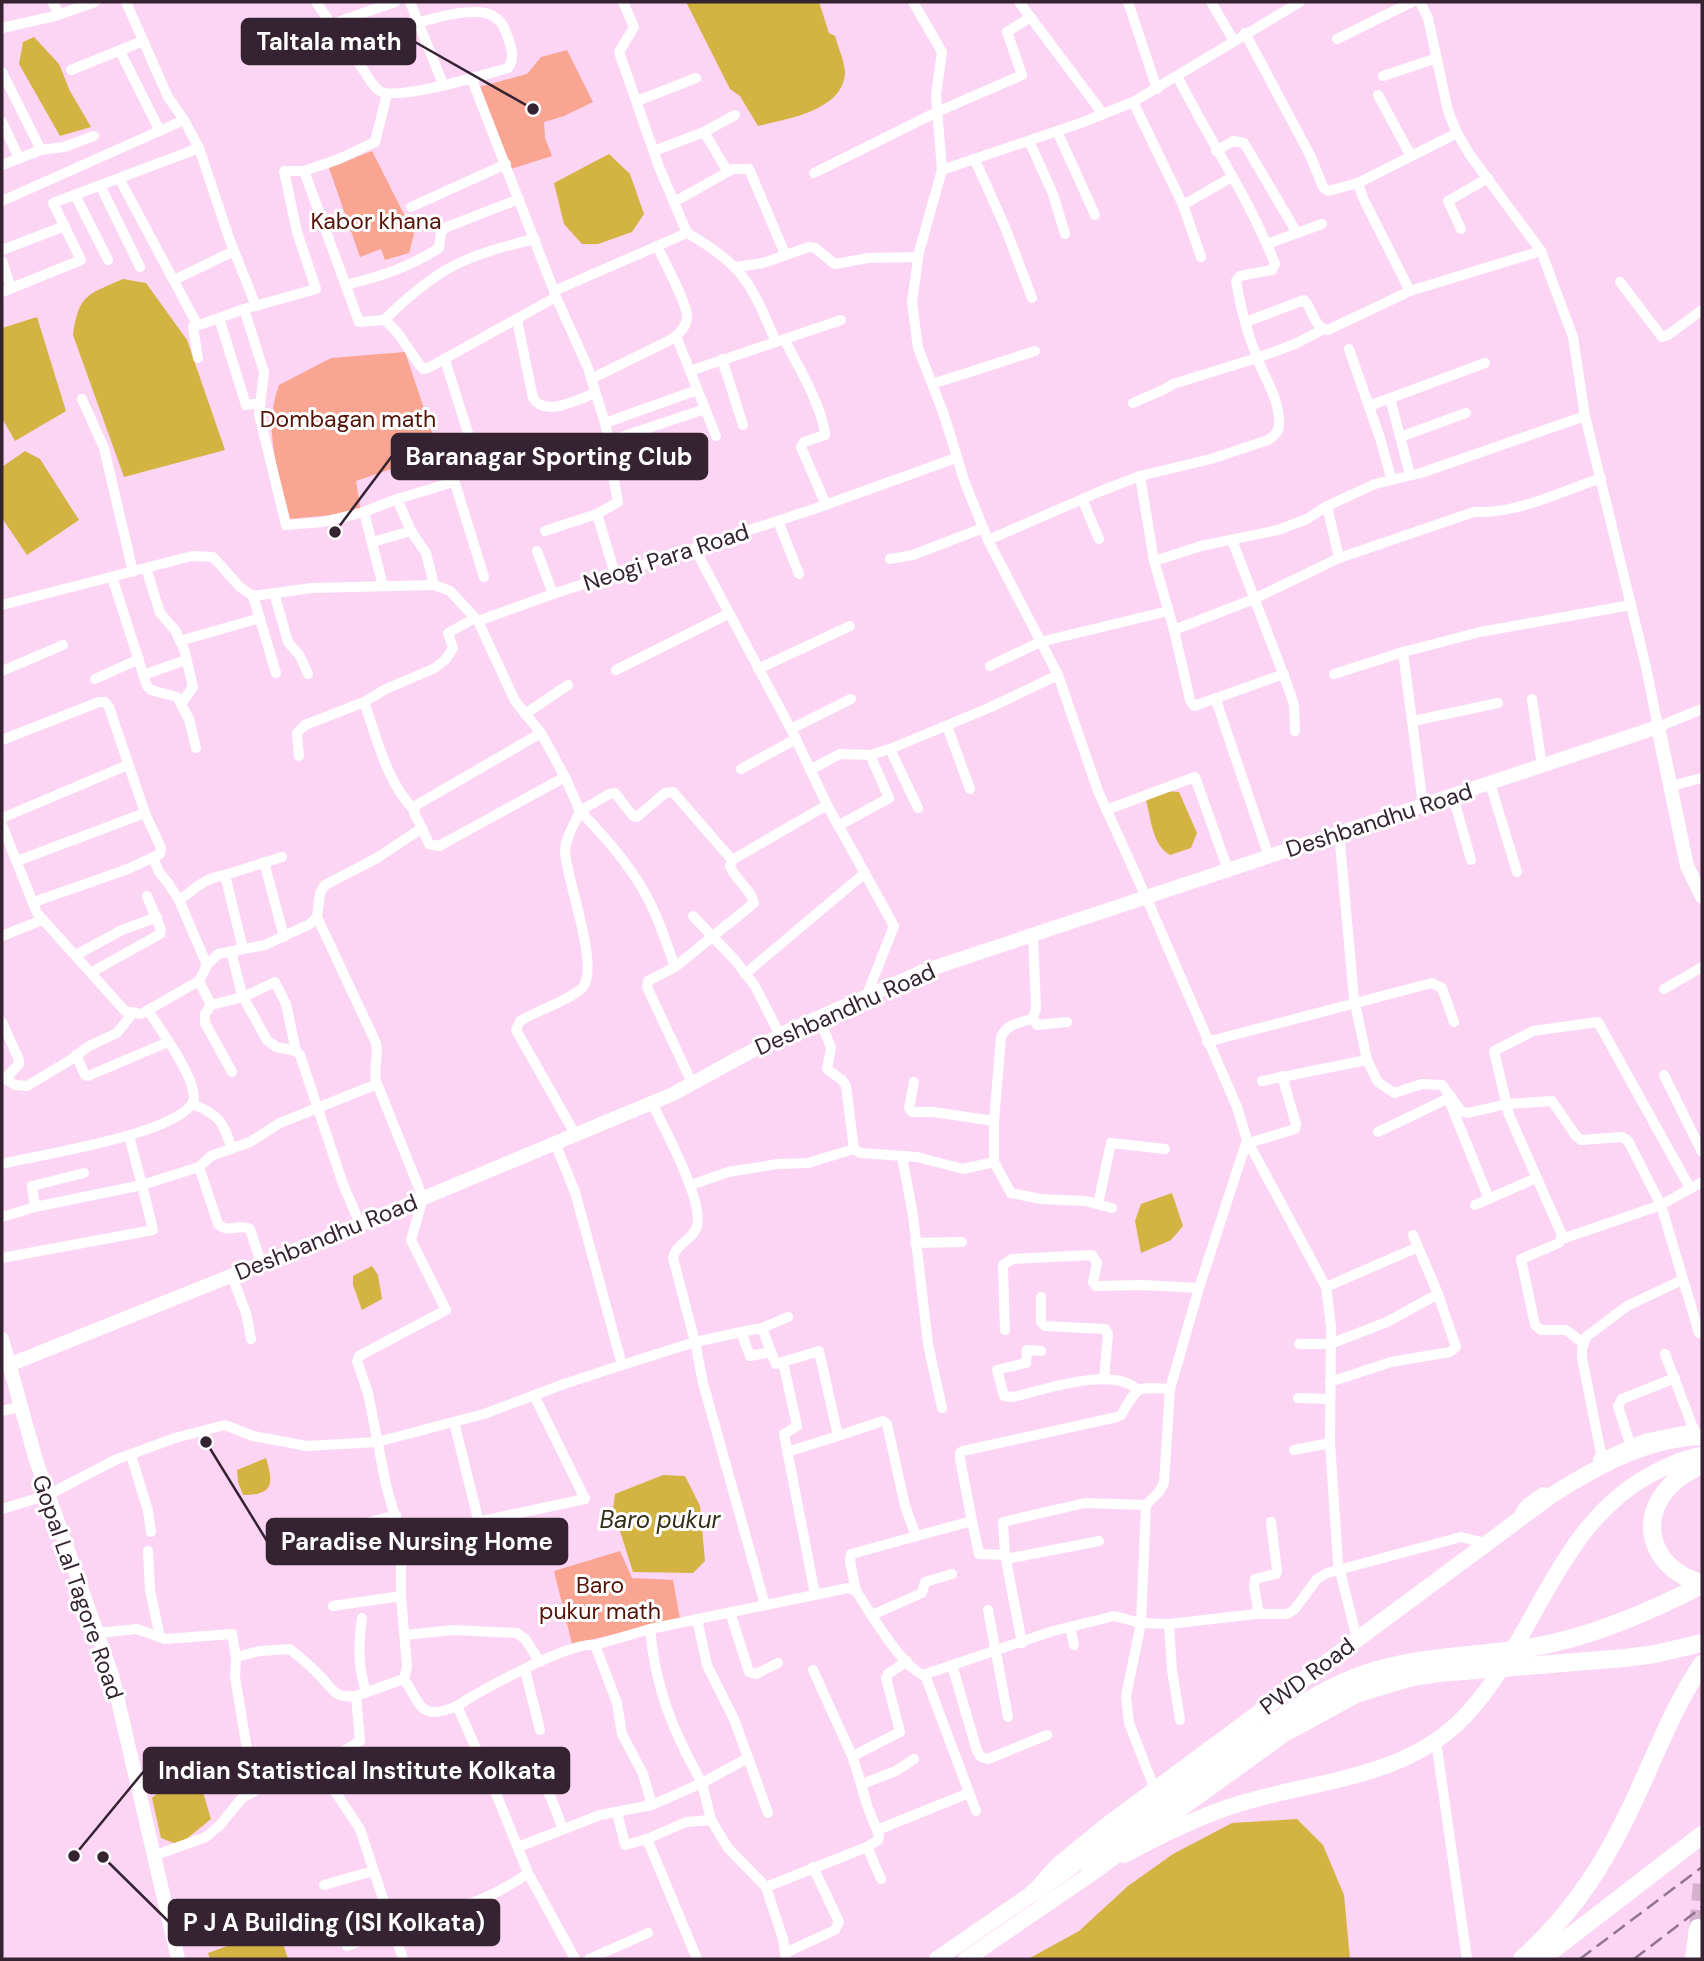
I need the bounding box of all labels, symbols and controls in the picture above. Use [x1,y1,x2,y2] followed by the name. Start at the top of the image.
[242,19,415,64] callout: Taltala math
[256,26,402,57] text: Taltala math
[310,206,442,236] park label: Kabor khana
[260,404,436,434] park label: Dombagan math
[392,434,707,479] callout: Baranagar Sporting Club
[406,441,692,472] text: Baranagar Sporting Club
[579,516,753,598] street label: Neogi Para Road
[1282,776,1476,864] street label: Deshbandhu Road
[750,956,940,1062] street label: Deshbandhu Road
[230,1187,422,1287] street label: Deshbandhu Road
[25,1471,131,1703] street label: Gopal Lal Tagore Road
[600,1504,722,1535] water label: Baro pukur
[267,1519,567,1564] callout: Paradise Nursing Home
[281,1526,553,1557] text: Paradise Nursing Home
[539,1570,661,1626] park label: Baro pukur math
[1254,1631,1360,1721] street label: PWD Road
[144,1748,569,1793] callout: Indian Statistical Institute Kolkata
[158,1755,556,1786] text: Indian Statistical Institute Kolkata
[169,1900,499,1945] callout: P J A Building (ISI Kolkata)
[183,1907,485,1938] text: P J A Building (ISI Kolkata)

